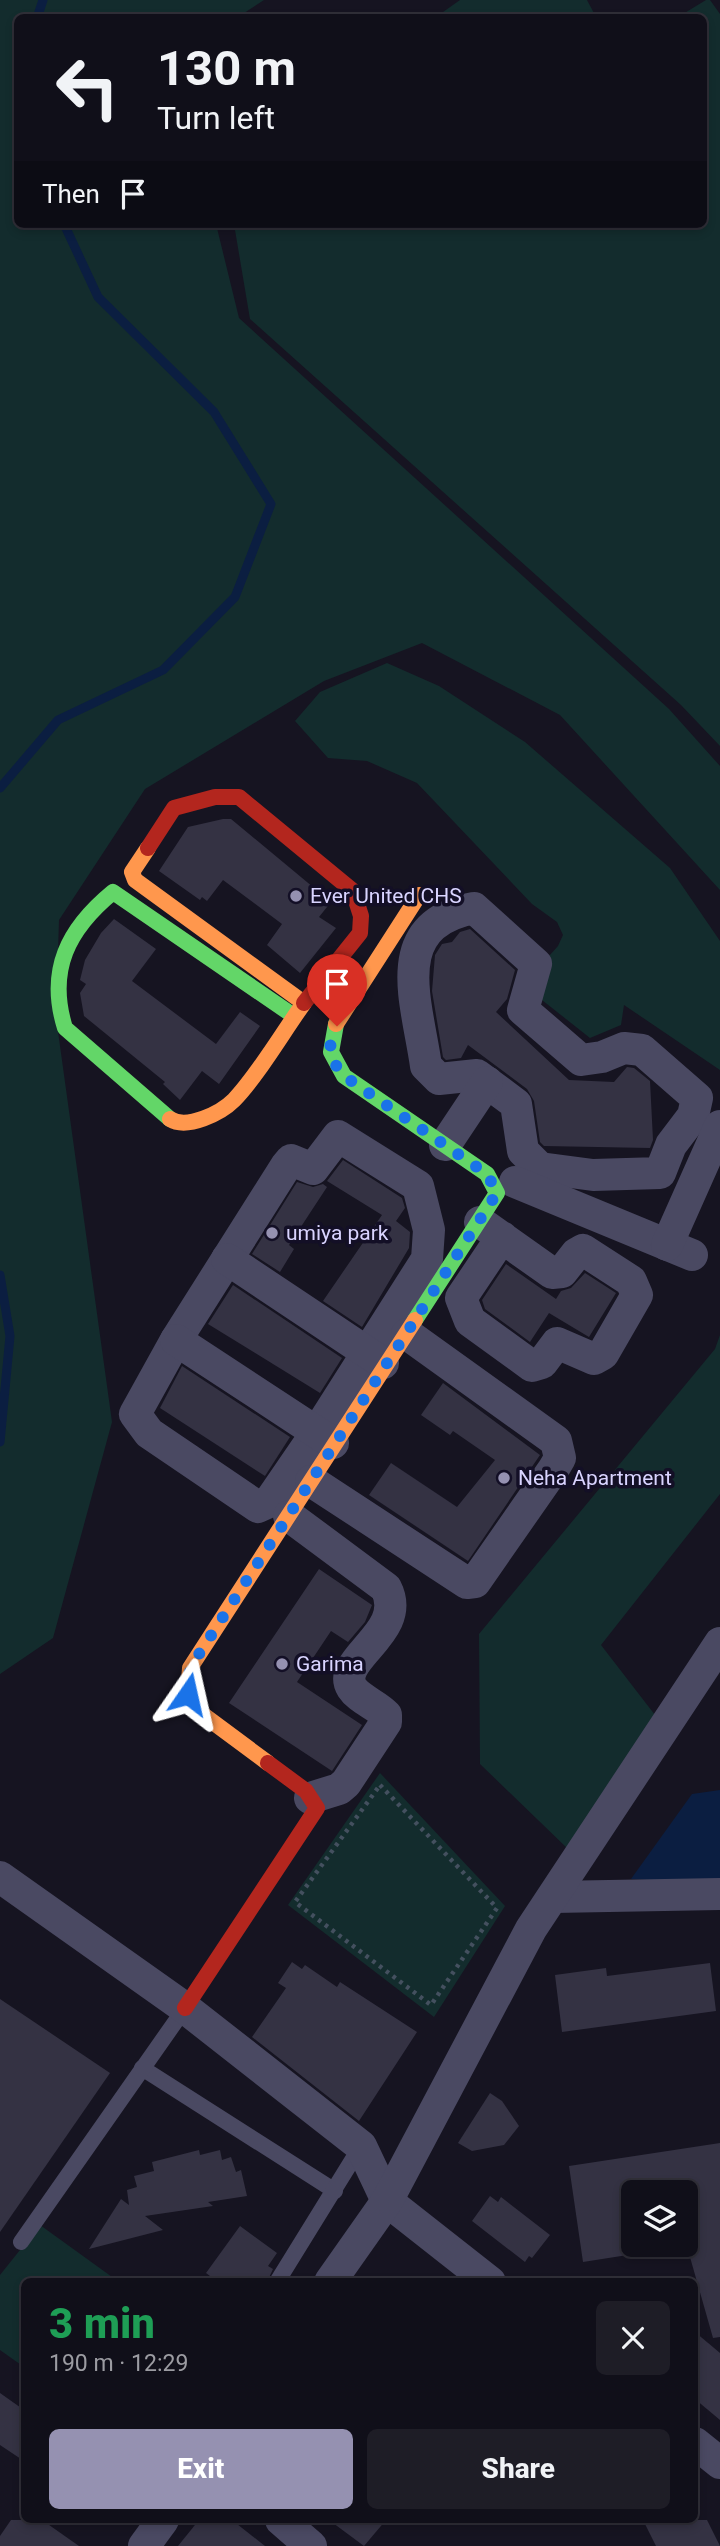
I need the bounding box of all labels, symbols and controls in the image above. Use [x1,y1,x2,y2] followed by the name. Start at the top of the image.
[157,40,296,97] text: 130 m
[42,42,133,133] icon: left
[157,99,275,137] text: Turn left
[114,175,152,213] icon: arrive
[42,179,100,209] text: Then
[310,884,462,908] place label: Ever United CHS
[288,888,304,904] marker: Ever United CHS
[307,954,367,1026] pin
[318,965,356,1003] icon: arrive
[286,1221,389,1245] place label: umiya park
[264,1225,280,1241] marker: umiya park
[518,1466,672,1490] place label: Neha Apartment
[496,1470,512,1486] marker: Neha Apartment
[296,1652,364,1676] place label: Garima
[274,1656,290,1672] marker: Garima
[151,1657,225,1731] position arrow
[621,2180,698,2257] map controls
[621,2180,698,2257] button: layers
[49,2299,155,2348] text: 3 min
[596,2301,670,2375] button: close
[49,2350,188,2377] text: 190 m · 12:29
[49,2429,353,2509] button: Exit
[367,2429,670,2509] button: Share

